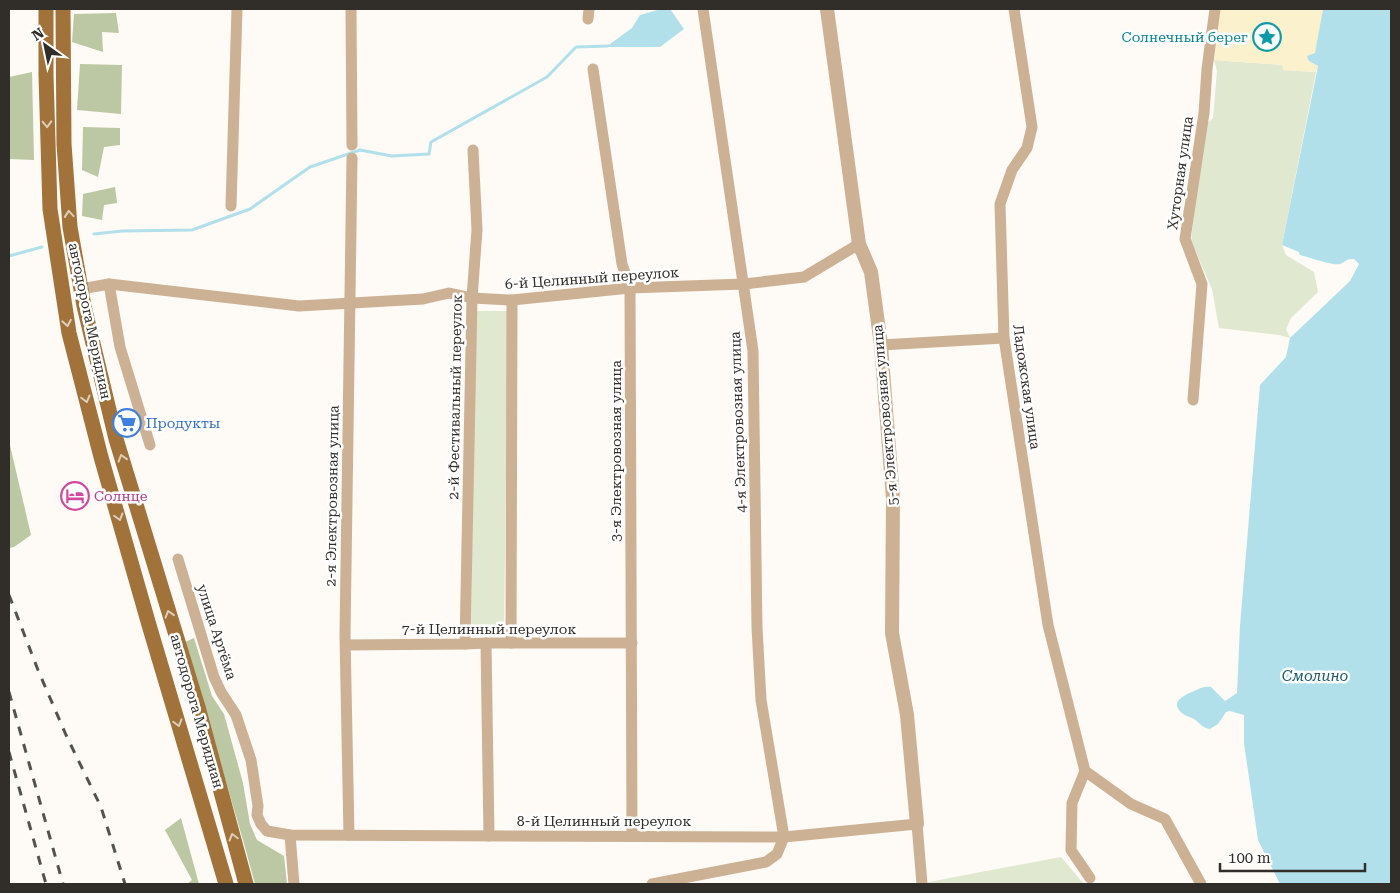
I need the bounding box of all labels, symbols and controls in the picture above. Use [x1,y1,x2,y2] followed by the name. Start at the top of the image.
[20,20,70,70] north arrow
[1252,22,1282,52] place icon: Солнечный берег
[29,24,47,44] text: N
[1122,29,1248,45] place label: Солнечный берег
[1164,115,1196,231] street label: Хуторная улица
[42,120,53,128] one-way arrow
[64,210,75,218] one-way arrow
[66,241,114,401] street label: автодорога Меридиан
[504,264,680,292] street label: 6-й Целинный переулок
[445,294,465,500] street label: 2-й Фестивальный переулок
[62,318,72,327] one-way arrow
[869,323,901,506] street label: 5-я Электровозная улица
[1010,323,1044,451] street label: Ладожская улица
[727,331,749,513] street label: 4-я Электровозная улица
[608,360,624,542] street label: 3-я Электровозная улица
[81,395,91,403] one-way arrow
[322,405,342,587] street label: 2-я Электровозная улица
[112,408,142,438] supermarket icon: Продукты
[146,415,220,431] place label: Продукты
[117,455,127,463] one-way arrow
[60,481,90,511] hotel icon: Солнце
[94,488,148,504] place label: Солнце
[113,512,123,520] one-way arrow
[194,582,240,682] street label: улица Артёма
[165,610,175,618] one-way arrow
[402,621,576,637] street label: 7-й Целинный переулок
[167,632,227,790] street label: автодорога Меридиан
[1282,667,1348,685] water label: Смолино
[172,718,182,726] one-way arrow
[517,813,691,829] street label: 8-й Целинный переулок
[228,834,238,842] one-way arrow
[1220,840,1365,872] scale bar
[1228,849,1271,867] text: 100 m

